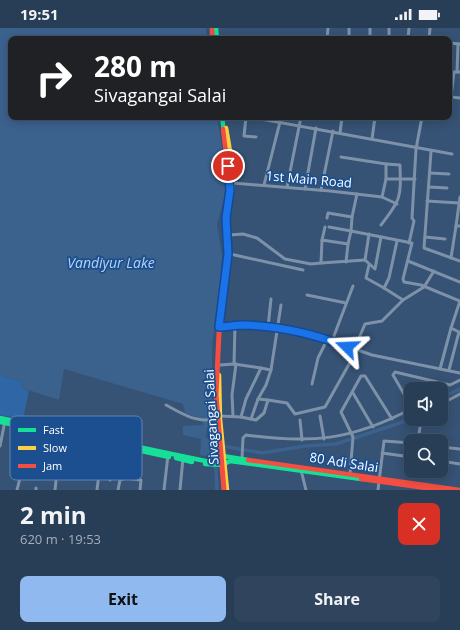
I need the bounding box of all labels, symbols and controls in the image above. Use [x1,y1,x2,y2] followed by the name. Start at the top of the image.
[20,4,59,24] text: 19:51
[94,47,177,85] text: 280 m
[28,52,80,104] icon: right
[94,83,226,107] text: Sivagangai Salai
[211,149,245,183] pin
[217,155,239,177] icon: arrive
[265,166,353,192] street label: 1st Main Road
[67,253,155,272] water label: Vandiyur Lake
[326,326,368,368] position arrow
[200,369,222,465] street label: Sivagangai Salai
[404,382,448,478] map controls
[404,382,448,426] button: sound
[10,416,142,480] legend
[43,422,64,437] text: Fast
[404,434,448,478] button: search
[43,440,67,455] text: Slow
[308,448,380,476] street label: 80 Adi Salai
[42,458,62,473] text: Jam
[20,498,87,531] text: 2 min
[398,503,440,545] button: close
[20,530,101,548] text: 620 m · 19:53
[20,576,226,622] button: Exit
[234,576,440,622] button: Share

